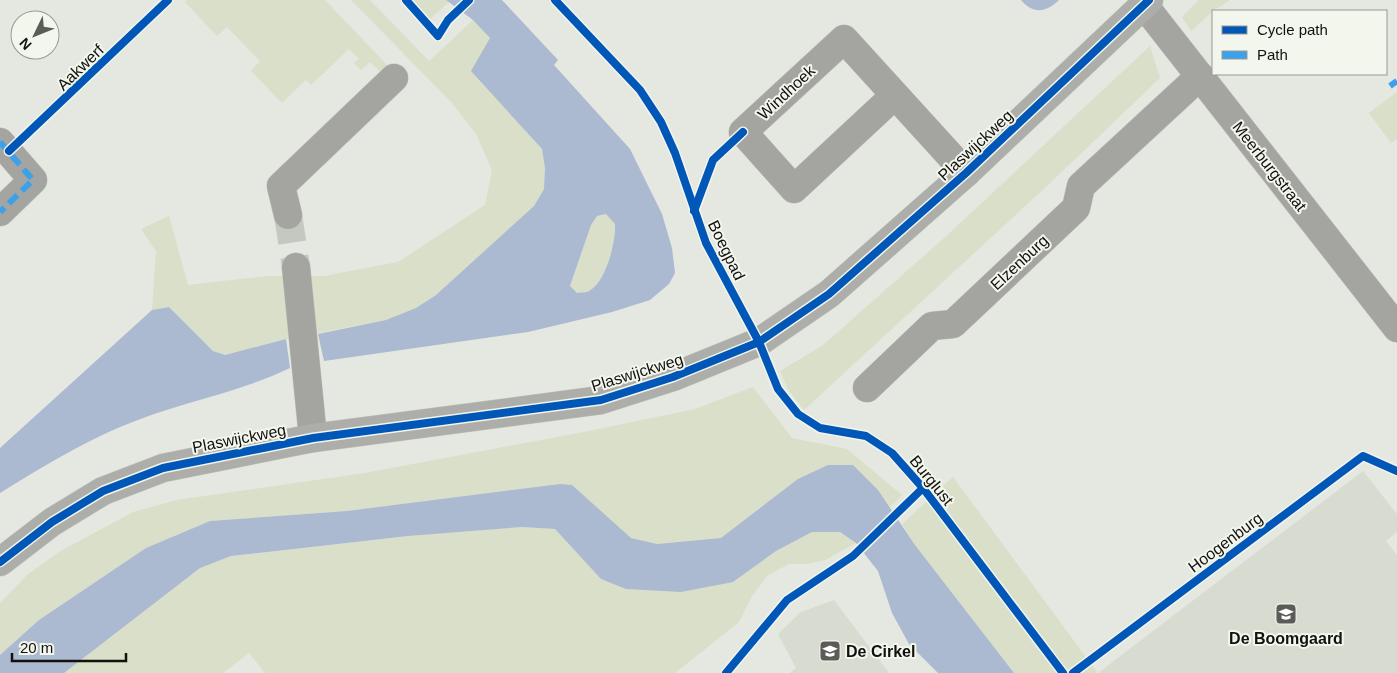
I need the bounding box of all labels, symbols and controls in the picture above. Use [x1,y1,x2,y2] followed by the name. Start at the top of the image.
[10,10,60,60] north arrow
[1212,10,1387,75] legend
[1257,21,1328,38] text: Cycle path
[16,35,35,53] text: N
[54,41,107,94] street label: Aakwerf
[1257,46,1288,63] text: Path
[755,61,819,123] street label: Windhoek
[935,107,1016,184] street label: Plaswijckweg
[1230,118,1310,215] street label: Meerburgstraat
[705,218,748,283] street label: Boegpad
[987,232,1051,293] street label: Elzenburg
[589,350,685,395] street label: Plaswijckweg
[191,421,287,456] street label: Plaswijckweg
[907,452,957,509] street label: Burglust
[1185,509,1266,576] street label: Hoogenburg
[1274,602,1298,626] school or university icon: De Boomgaard
[12,630,126,662] scale bar
[1229,630,1343,647] place label: De Boomgaard
[20,639,53,656] text: 20 m
[818,639,842,663] school or university icon: De Cirkel
[846,643,915,660] place label: De Cirkel

